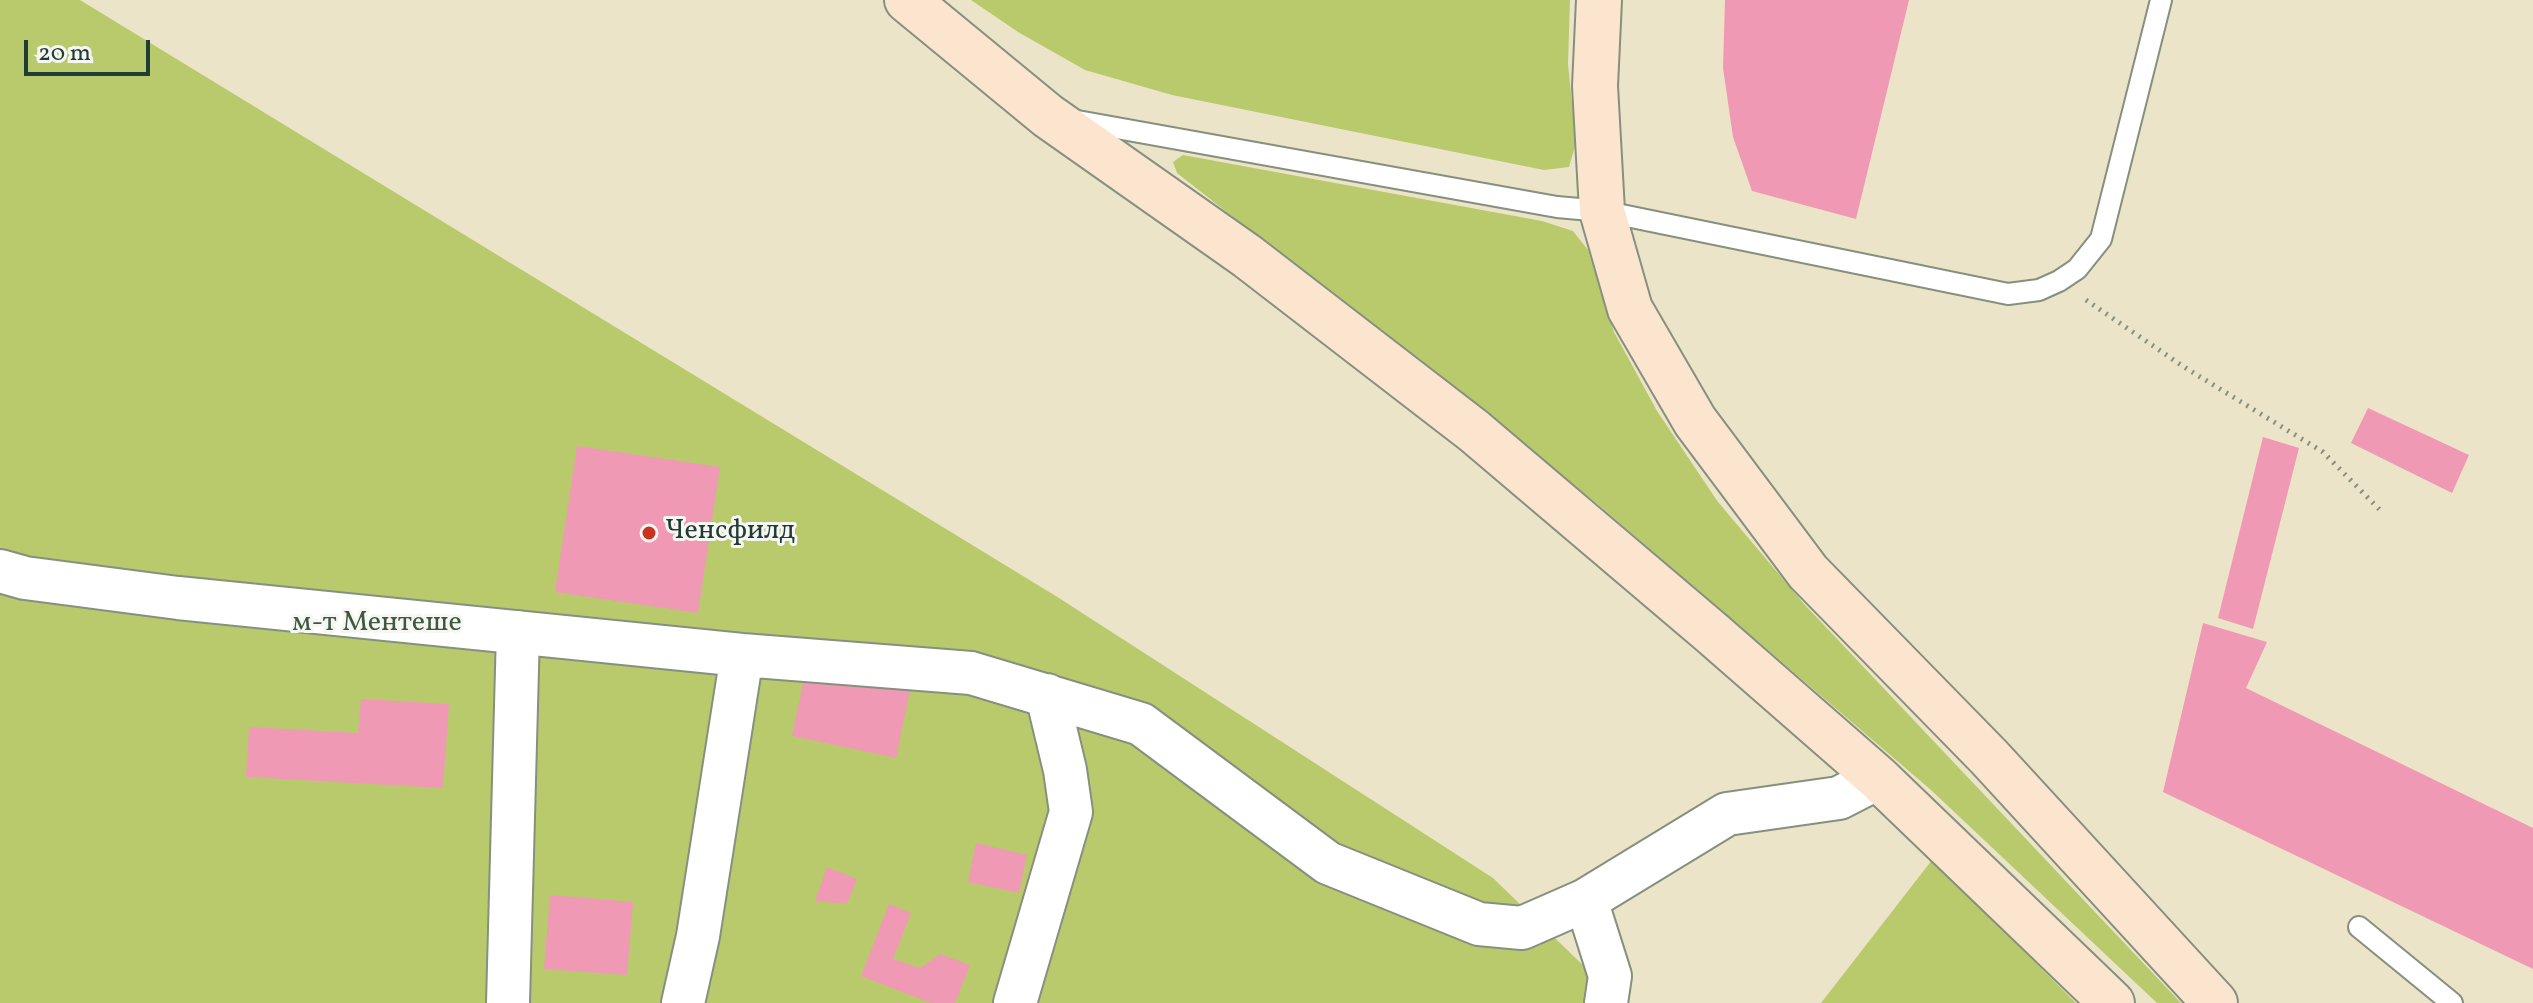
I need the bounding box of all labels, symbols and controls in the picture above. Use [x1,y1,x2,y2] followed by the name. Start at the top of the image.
[28,24,154,74] scale bar
[38,37,91,71] text: 20 m
[665,516,795,550] place label: Ченсфилд
[640,524,658,542] marker: Ченсфилд
[292,608,462,642] park label: м-т Ментeше

